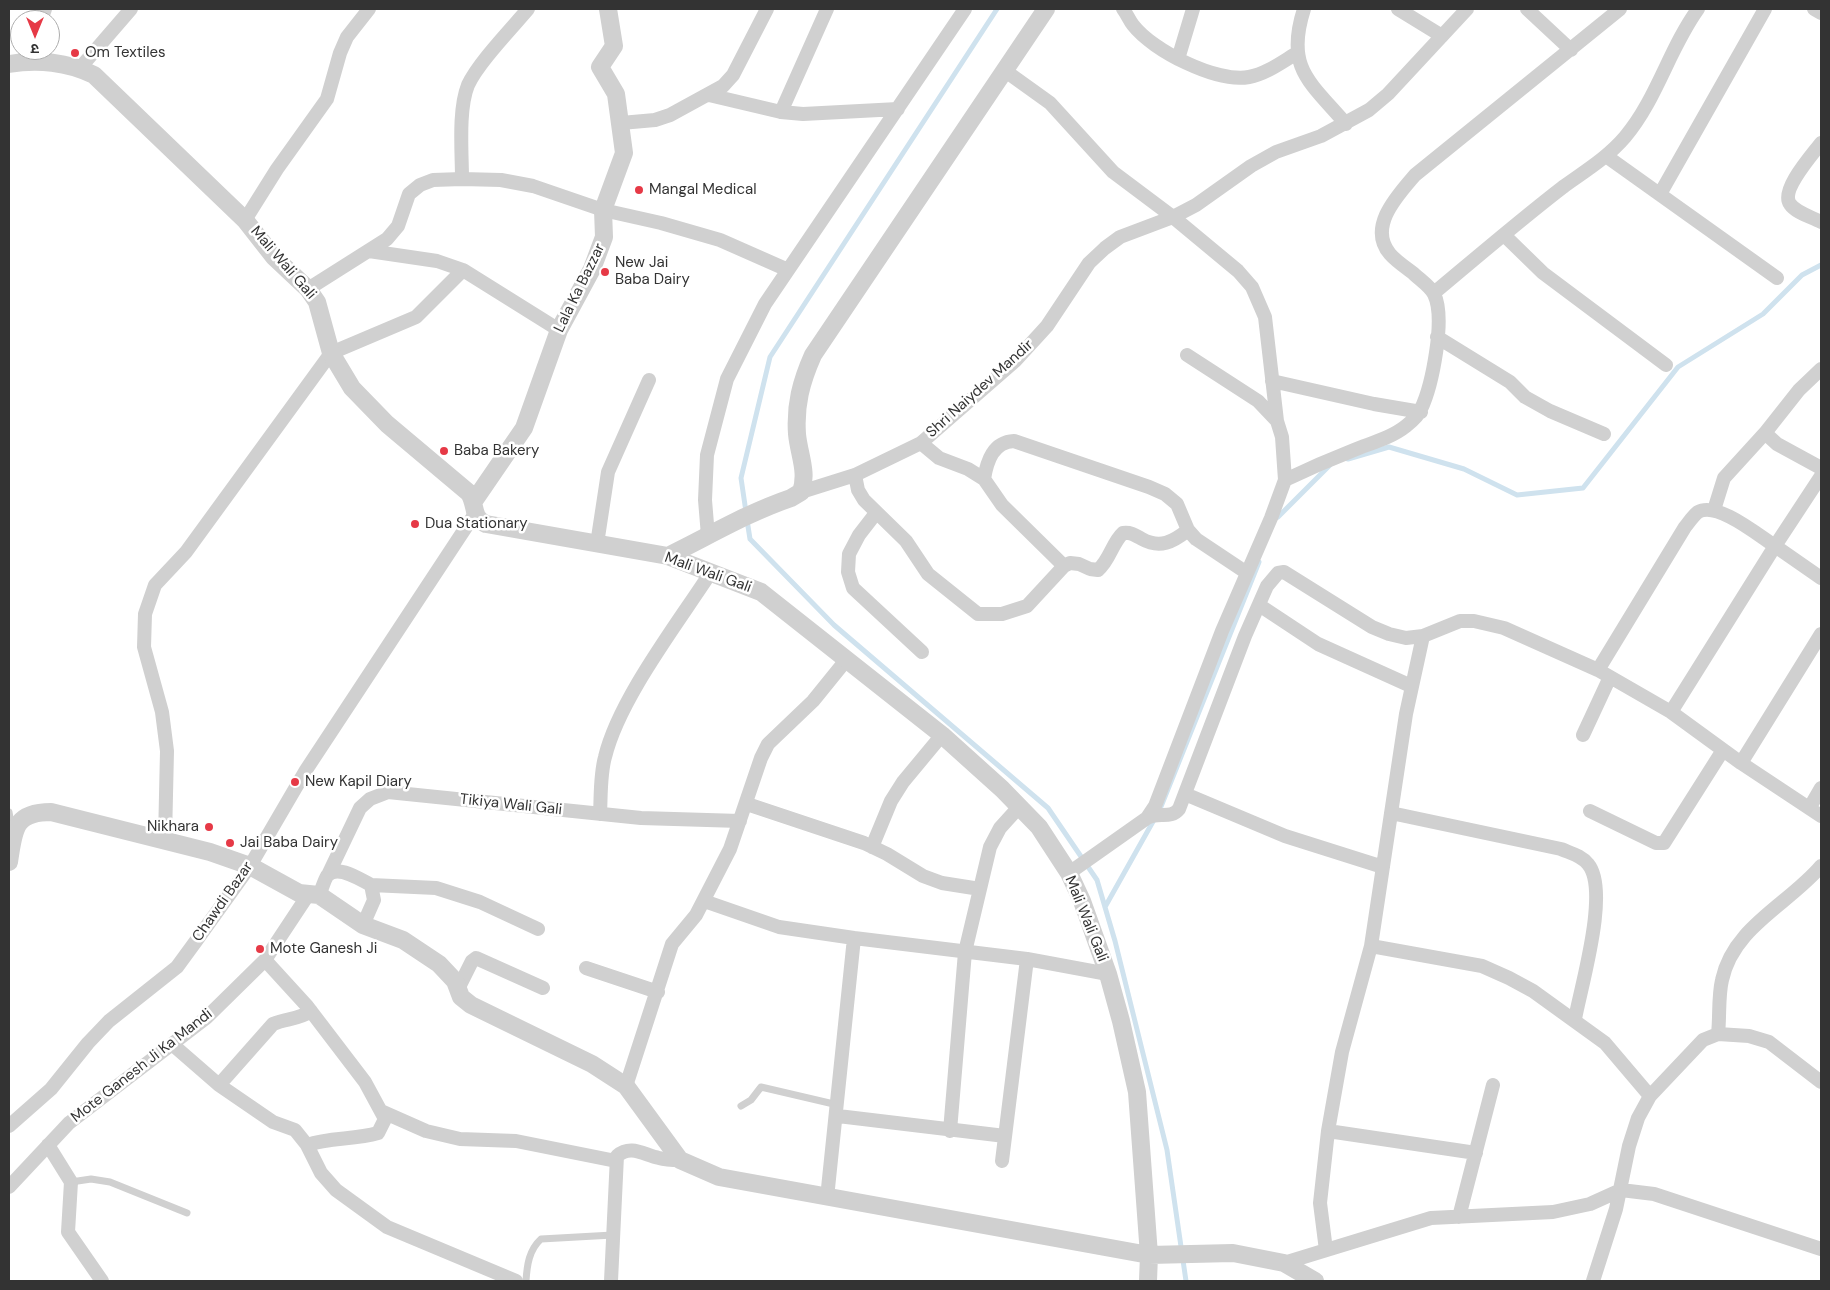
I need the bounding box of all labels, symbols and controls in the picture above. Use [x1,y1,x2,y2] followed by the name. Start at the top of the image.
[10,10,60,60] north arrow
[31,40,39,58] text: उ
[85,44,166,62] place label: Om Textiles
[69,47,81,59] marker: Om Textiles
[649,181,756,199] place label: Mangal Medical
[633,184,645,196] marker: Mangal Medical
[246,223,320,303] street label: Mali Wali Gali
[551,241,609,335] street label: Lala Ka Bazzar
[615,254,690,289] place label: New Jai Baba Dairy
[599,266,611,278] marker: New Jai Baba Dairy
[923,336,1037,442] street label: Shri Naiydev Mandir
[454,442,539,460] place label: Baba Bakery
[438,445,450,457] marker: Baba Bakery
[425,515,528,533] place label: Dua Stationary
[409,518,421,530] marker: Dua Stationary
[662,549,754,597] street label: Mali Wali Gali
[305,773,412,791] place label: New Kapil Diary
[289,776,301,788] marker: New Kapil Diary
[459,791,563,819] street label: Tikiya Wali Gali
[147,818,199,836] place label: Nikhara
[203,821,215,833] marker: Nikhara
[240,834,338,852] place label: Jai Baba Dairy
[224,837,236,849] marker: Jai Baba Dairy
[189,859,257,945] street label: Chawdi Bazar
[1061,873,1111,965] street label: Mali Wali Gali
[270,940,377,958] place label: Mote Ganesh Ji
[254,943,266,955] marker: Mote Ganesh Ji
[68,1005,216,1127] street label: Mote Ganesh Ji Ka Mandi

